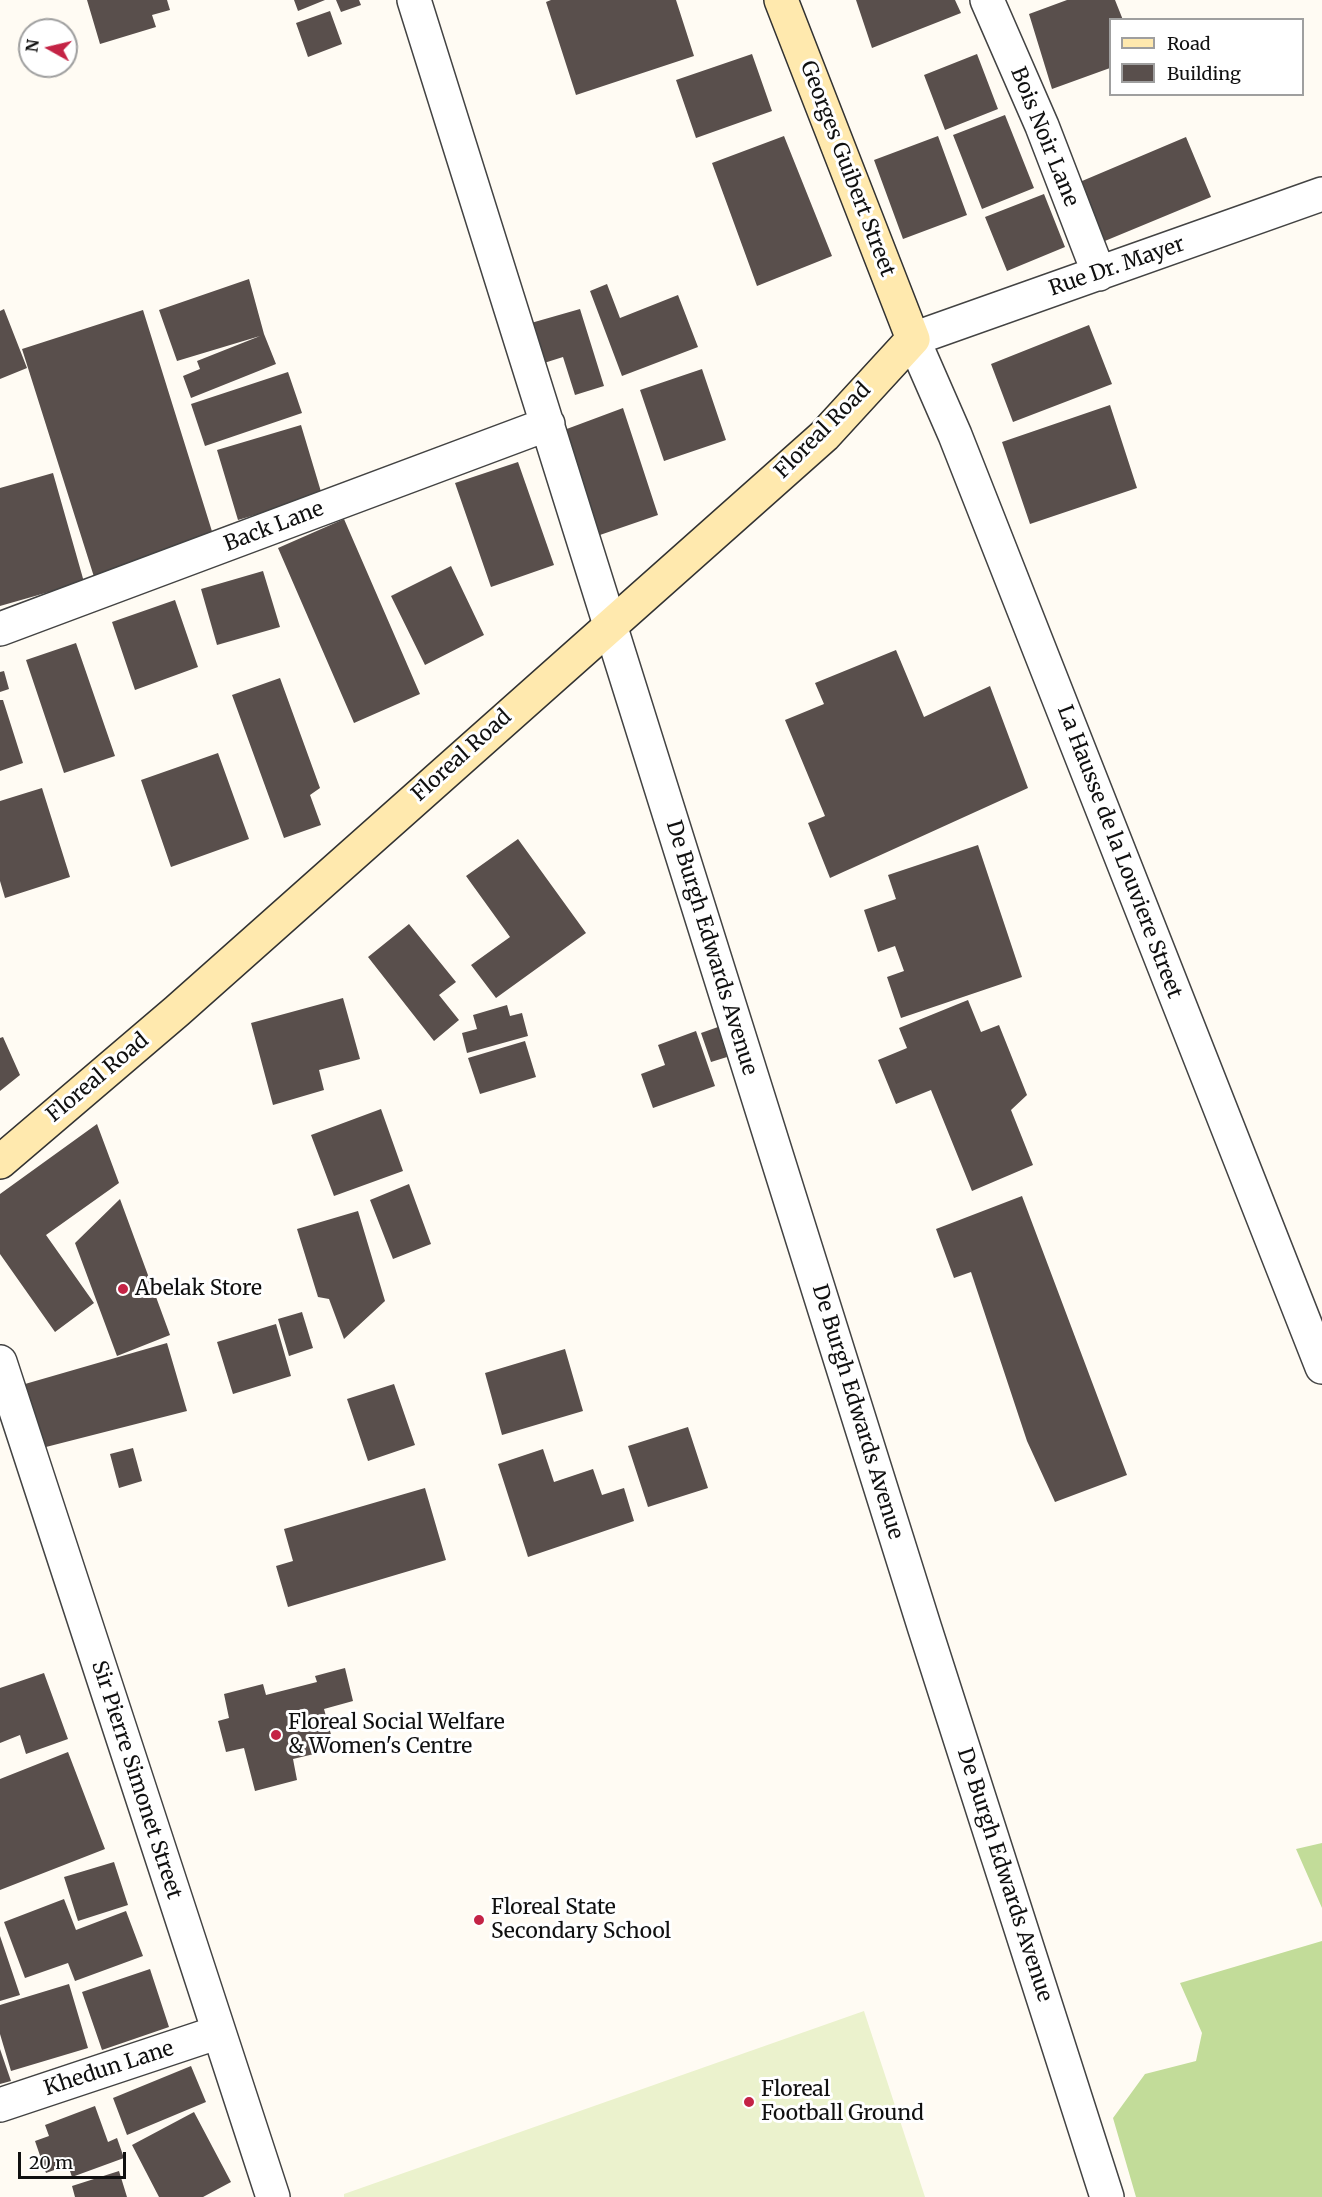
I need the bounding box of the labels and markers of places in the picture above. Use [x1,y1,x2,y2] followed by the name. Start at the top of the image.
[135,1276,262,1302] place label: Abelak Store
[116,1282,130,1296] marker: Abelak Store
[288,1710,505,1760] place label: Floreal Social Welfare & Women's Centre
[269,1728,283,1742] marker: Floreal Social Welfare & Women's Centre
[491,1895,671,1945] place label: Floreal State Secondary School
[472,1913,486,1927] marker: Floreal State Secondary School
[761,2077,924,2127] place label: Floreal Football Ground
[742,2095,756,2109] marker: Floreal Football Ground

